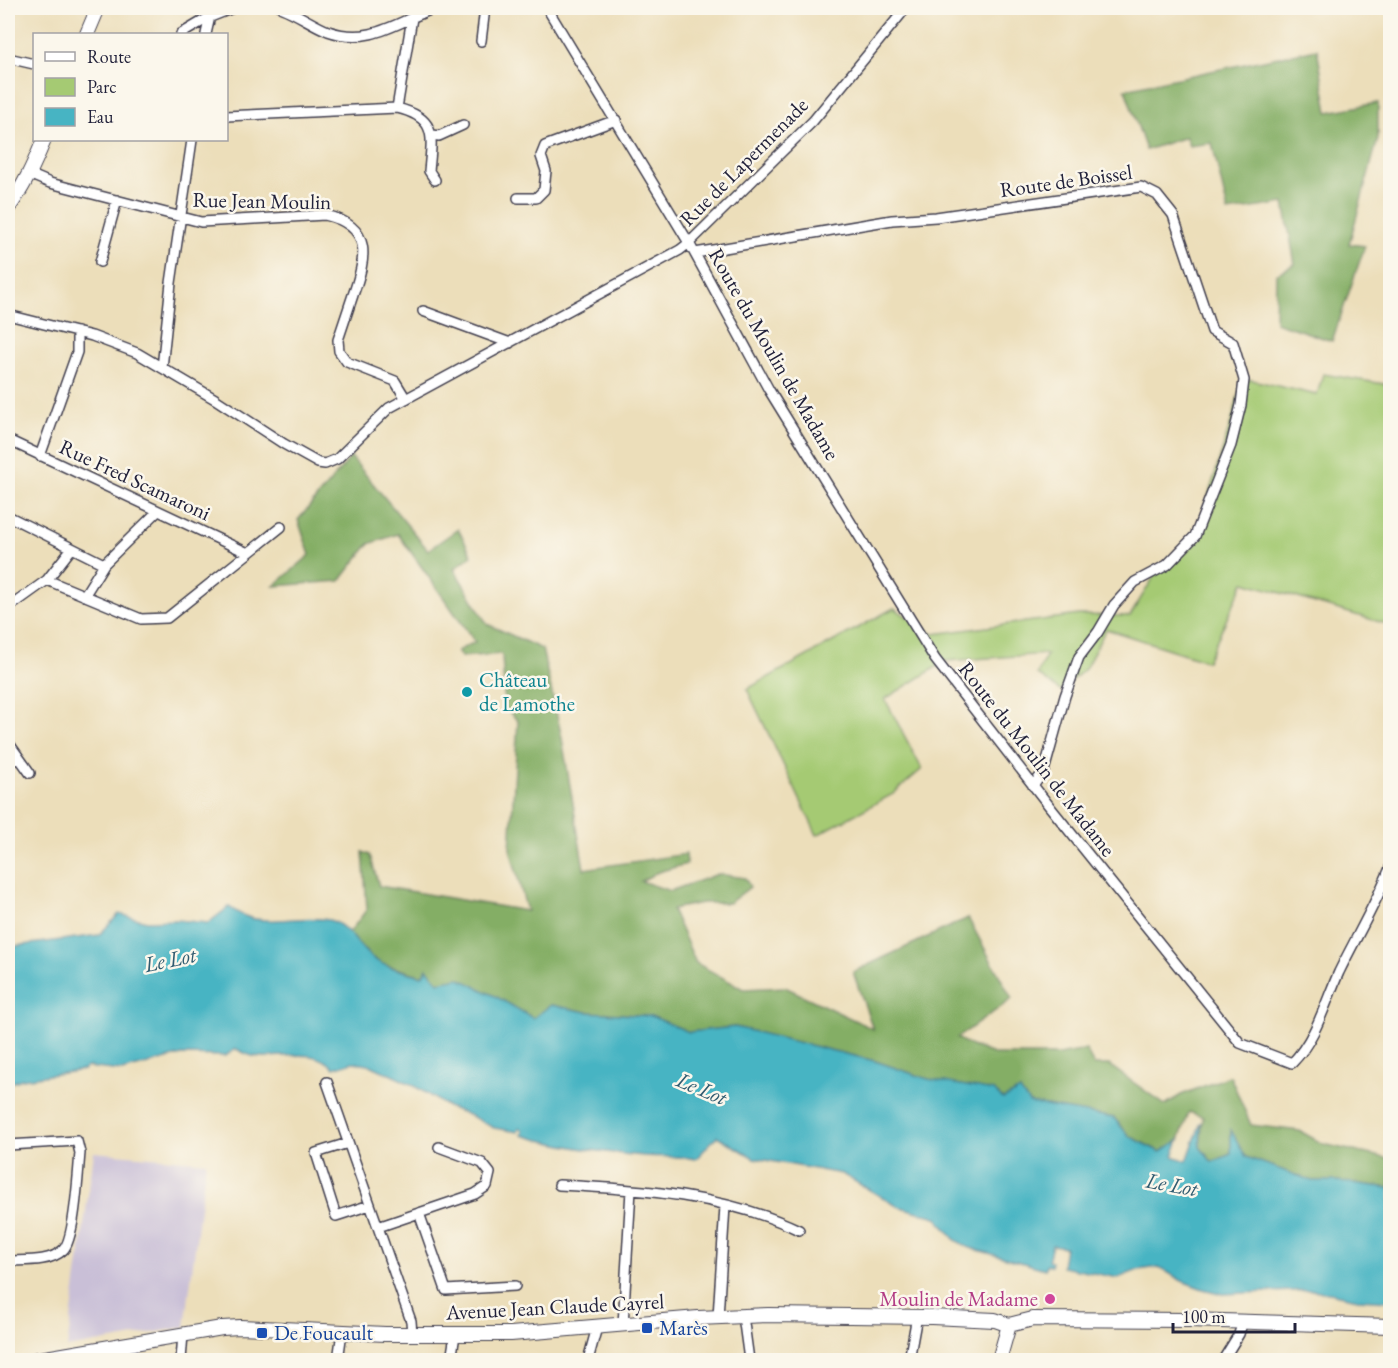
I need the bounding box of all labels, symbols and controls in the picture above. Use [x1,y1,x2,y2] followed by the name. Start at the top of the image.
[33,33,228,141] legend
[87,45,131,68] text: Route
[87,75,117,98] text: Parc
[674,92,814,232] street label: Rue de Lapermenade
[87,105,114,128] text: Eau
[998,158,1134,203] street label: Route de Boissel
[192,186,332,215] street label: Rue Jean Moulin
[703,243,846,465] street label: Route du Moulin de Madame
[55,433,215,526] street label: Rue Fred Scamaroni
[953,656,1122,862] street label: Route du Moulin de Madame
[479,666,575,717] place label: Château de Lamothe
[460,685,474,699] marker: Château de Lamothe
[141,940,200,979] water label: Le Lot
[671,1064,733,1113] water label: Le Lot
[1143,1165,1202,1204] water label: Le Lot
[879,1285,1038,1312] place label: Moulin de Madame
[444,1287,665,1326] street label: Avenue Jean Claude Cayrel
[1043,1292,1057,1306] marker: Moulin de Madame
[1173,1296,1294,1334] scale bar
[1182,1305,1226,1328] text: 100 m
[659,1314,708,1341] place label: Marès
[274,1319,374,1346] place label: De Foucault
[640,1321,654,1335] marker: Marès
[255,1326,269,1340] marker: De Foucault

